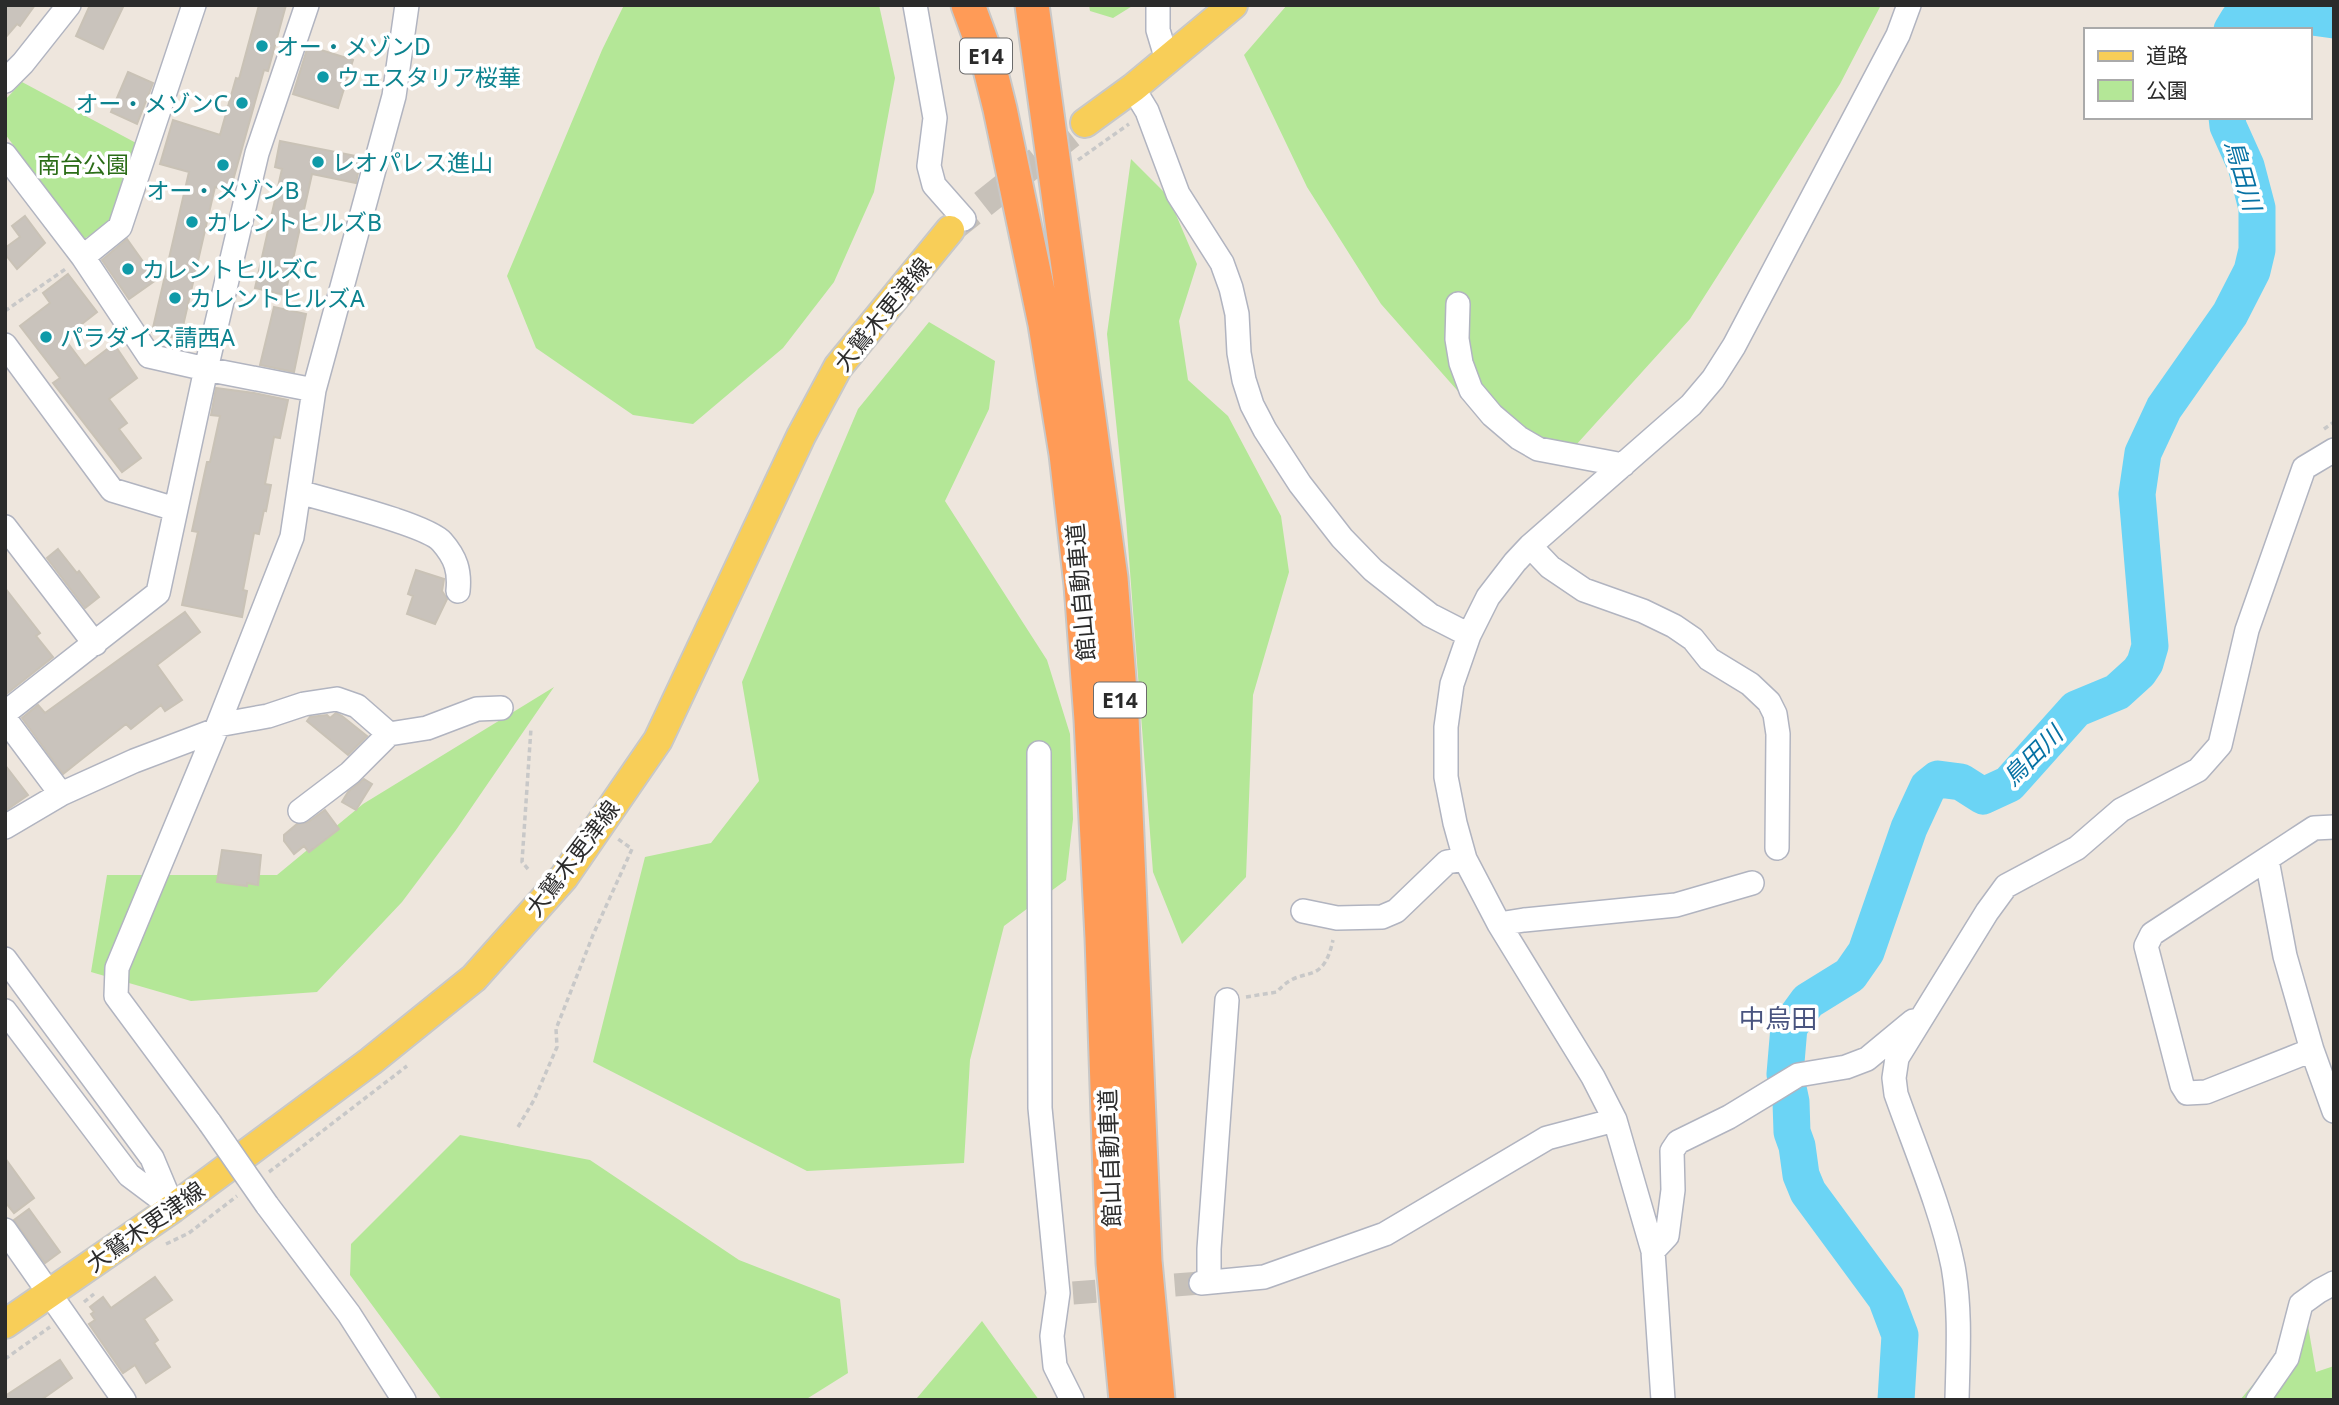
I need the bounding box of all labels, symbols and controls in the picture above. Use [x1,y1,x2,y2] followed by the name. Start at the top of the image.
[2084,28,2311,119] legend
[276,30,431,62] place label: オー・メゾンD
[254,38,270,54] marker: オー・メゾンD
[960,38,1012,74] road number: E14
[2146,41,2188,69] text: 道路
[337,61,521,93] place label: ウェスタリア桜華
[315,69,331,85] marker: ウェスタリア桜華
[2146,76,2188,104] text: 公園
[75,87,228,119] place label: オー・メゾンC
[234,95,250,111] marker: オー・メゾンC
[2218,136,2271,217] water label: 鳥田川
[332,146,493,178] place label: レオパレス進山
[37,148,129,180] park label: 南台公園
[310,154,326,170] marker: レオパレス進山
[215,157,231,173] marker: オー・メゾンB
[147,174,299,206] place label: オー・メゾンB
[206,206,382,238] place label: カレントヒルズB
[184,214,200,230] marker: カレントヒルズB
[826,250,938,378] street label: 大鷲木更津線
[142,253,318,285] place label: カレントヒルズC
[120,261,136,277] marker: カレントヒルズC
[189,282,365,314] place label: カレントヒルズA
[167,290,183,306] marker: カレントヒルズA
[60,321,235,353] place label: パラダイス請西A
[38,329,54,345] marker: パラダイス請西A
[1058,522,1102,662] street label: 館山自動車道
[1094,682,1146,718] road number: E14
[1995,716,2071,792] water label: 鳥田川
[518,793,626,923] street label: 大鷲木更津線
[1739,1000,1817,1036] district label: 中烏田
[1091,1088,1127,1228] street label: 館山自動車道
[79,1173,211,1279] street label: 大鷲木更津線

